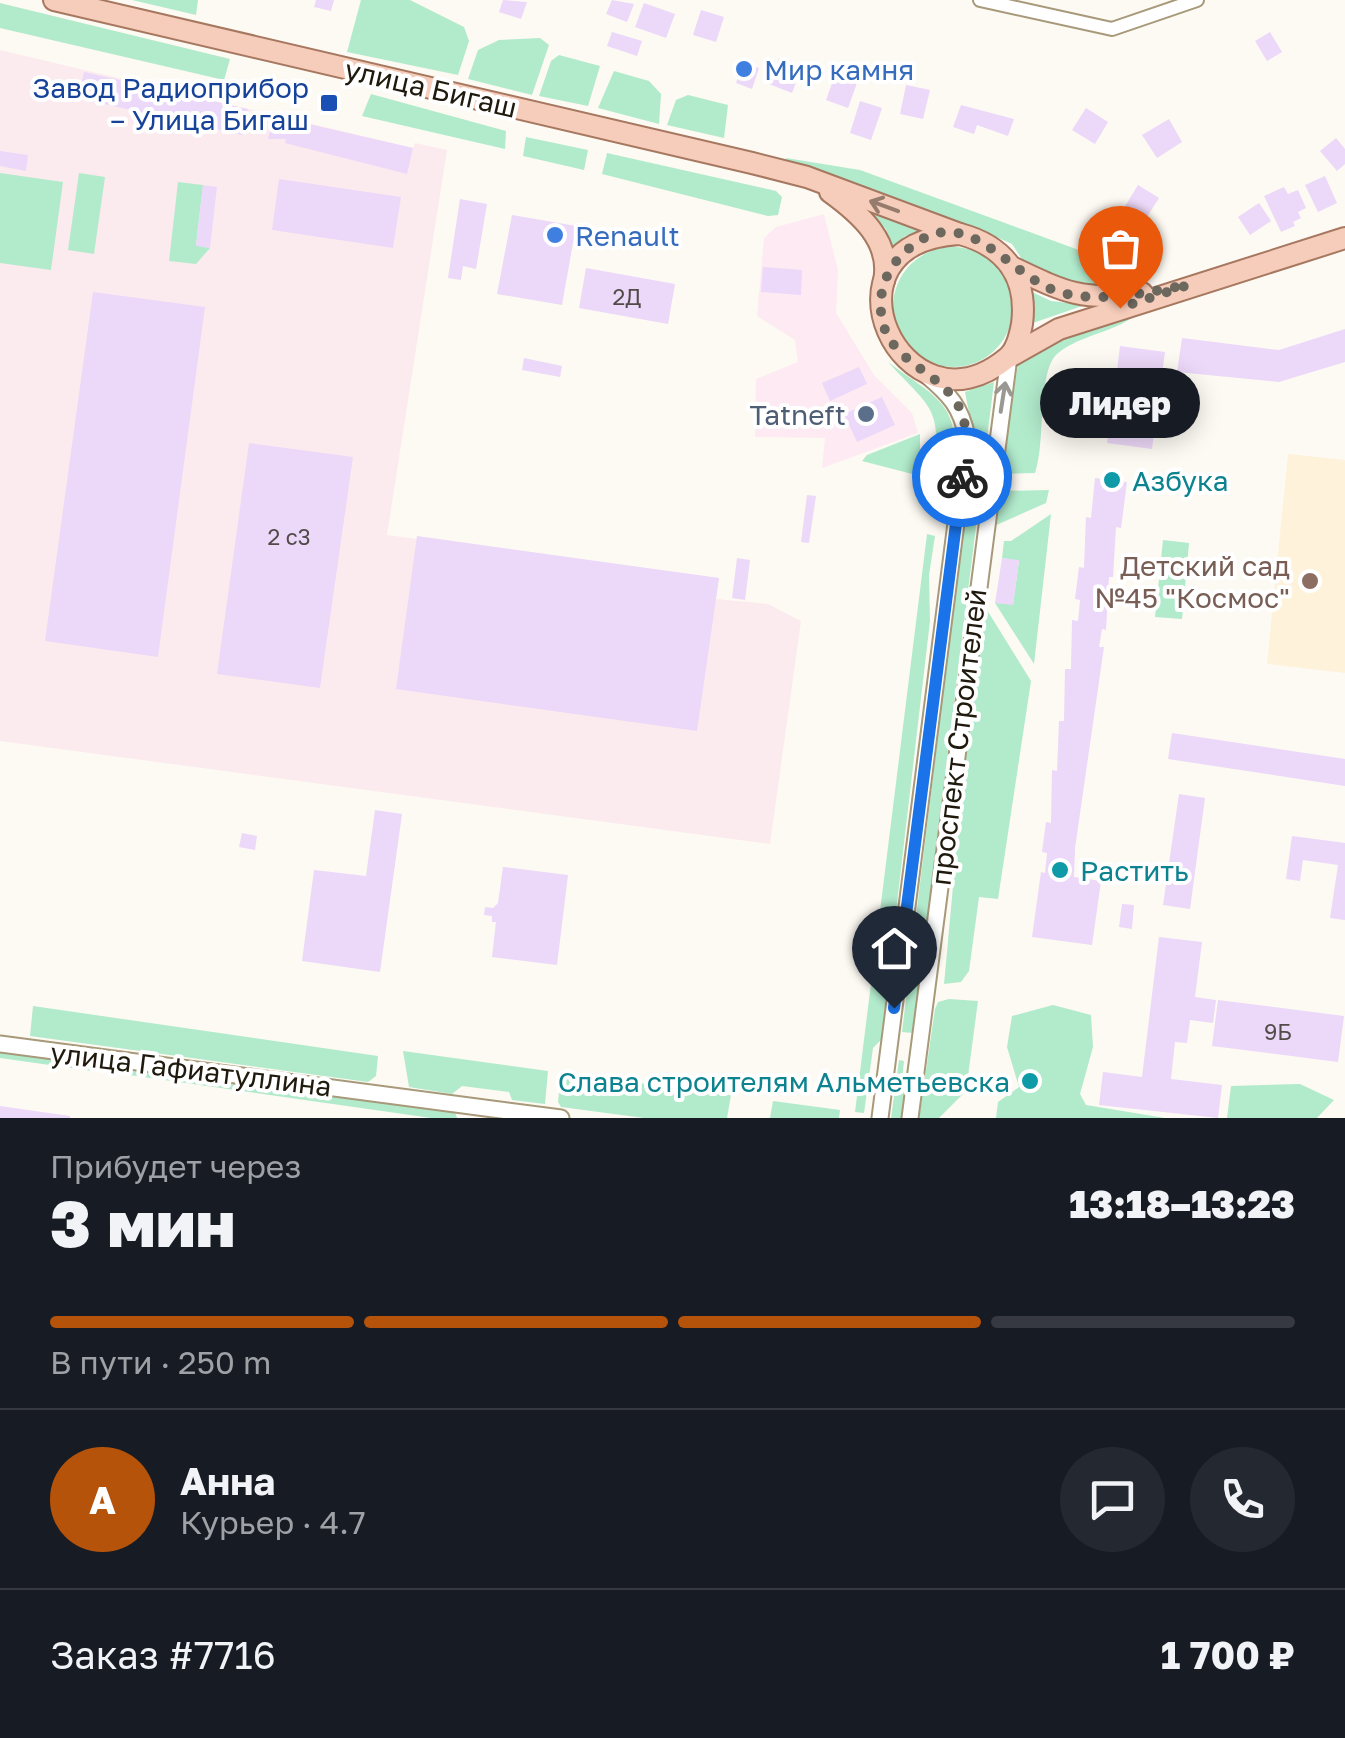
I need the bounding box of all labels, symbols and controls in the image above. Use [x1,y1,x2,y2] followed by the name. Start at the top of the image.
[342,52,520,124] street label: улица Бигаш
[764,53,914,86] place label: Мир камня
[733,58,755,80] marker: Мир камня
[32,71,309,136] place label: Завод Радиоприбор – Улица Бигаш
[318,92,340,114] marker: Завод Радиоприбор – Улица Бигаш
[869,196,900,214] one-way arrow
[1078,206,1163,309] pin
[575,219,680,252] place label: Renault
[1093,221,1148,276] icon: bag
[544,224,566,246] marker: Renault
[613,283,641,310] house number: 2Д
[1040,368,1200,438] callout: Лидер
[994,381,1013,414] one-way arrow
[1069,384,1171,422] text: Лидер
[750,398,846,431] place label: Tatneft
[855,403,877,425] marker: Tatneft
[912,427,1012,527] courier
[935,450,990,505] icon: bike
[1132,464,1229,497] place label: Азбука
[1101,469,1123,491] marker: Азбука
[267,523,311,550] house number: 2 с3
[1094,549,1290,614] place label: Детский сад №45 "Космос"
[1299,570,1321,592] marker: Детский сад №45 "Космос"
[923,587,993,887] street label: проспект Строителей
[1080,854,1189,887] place label: Растить
[1049,859,1071,881] marker: Растить
[852,906,937,1009] pin
[867,921,922,976] icon: home
[1264,1018,1292,1045] house number: 9Б
[48,1035,334,1103] street label: улица Гафиатуллина
[558,1065,1010,1098] place label: Слава строителям Альметьевска
[1019,1070,1041,1092] marker: Слава строителям Альметьевска
[50,1147,301,1185] text: Прибудет через
[1069,1181,1295,1226] text: 13:18–13:23
[50,1183,236,1261] text: 3 мин
[50,1343,271,1381] text: В пути · 250 m
[1060,1447,1165,1552] button: chat
[1190,1447,1295,1552] button: phone
[180,1458,275,1503] text: Анна
[89,1477,116,1522] text: А
[180,1503,366,1541] text: Курьер · 4.7
[50,1632,276,1677] text: Заказ #7716
[1161,1632,1295,1677] text: 1 700 ₽

